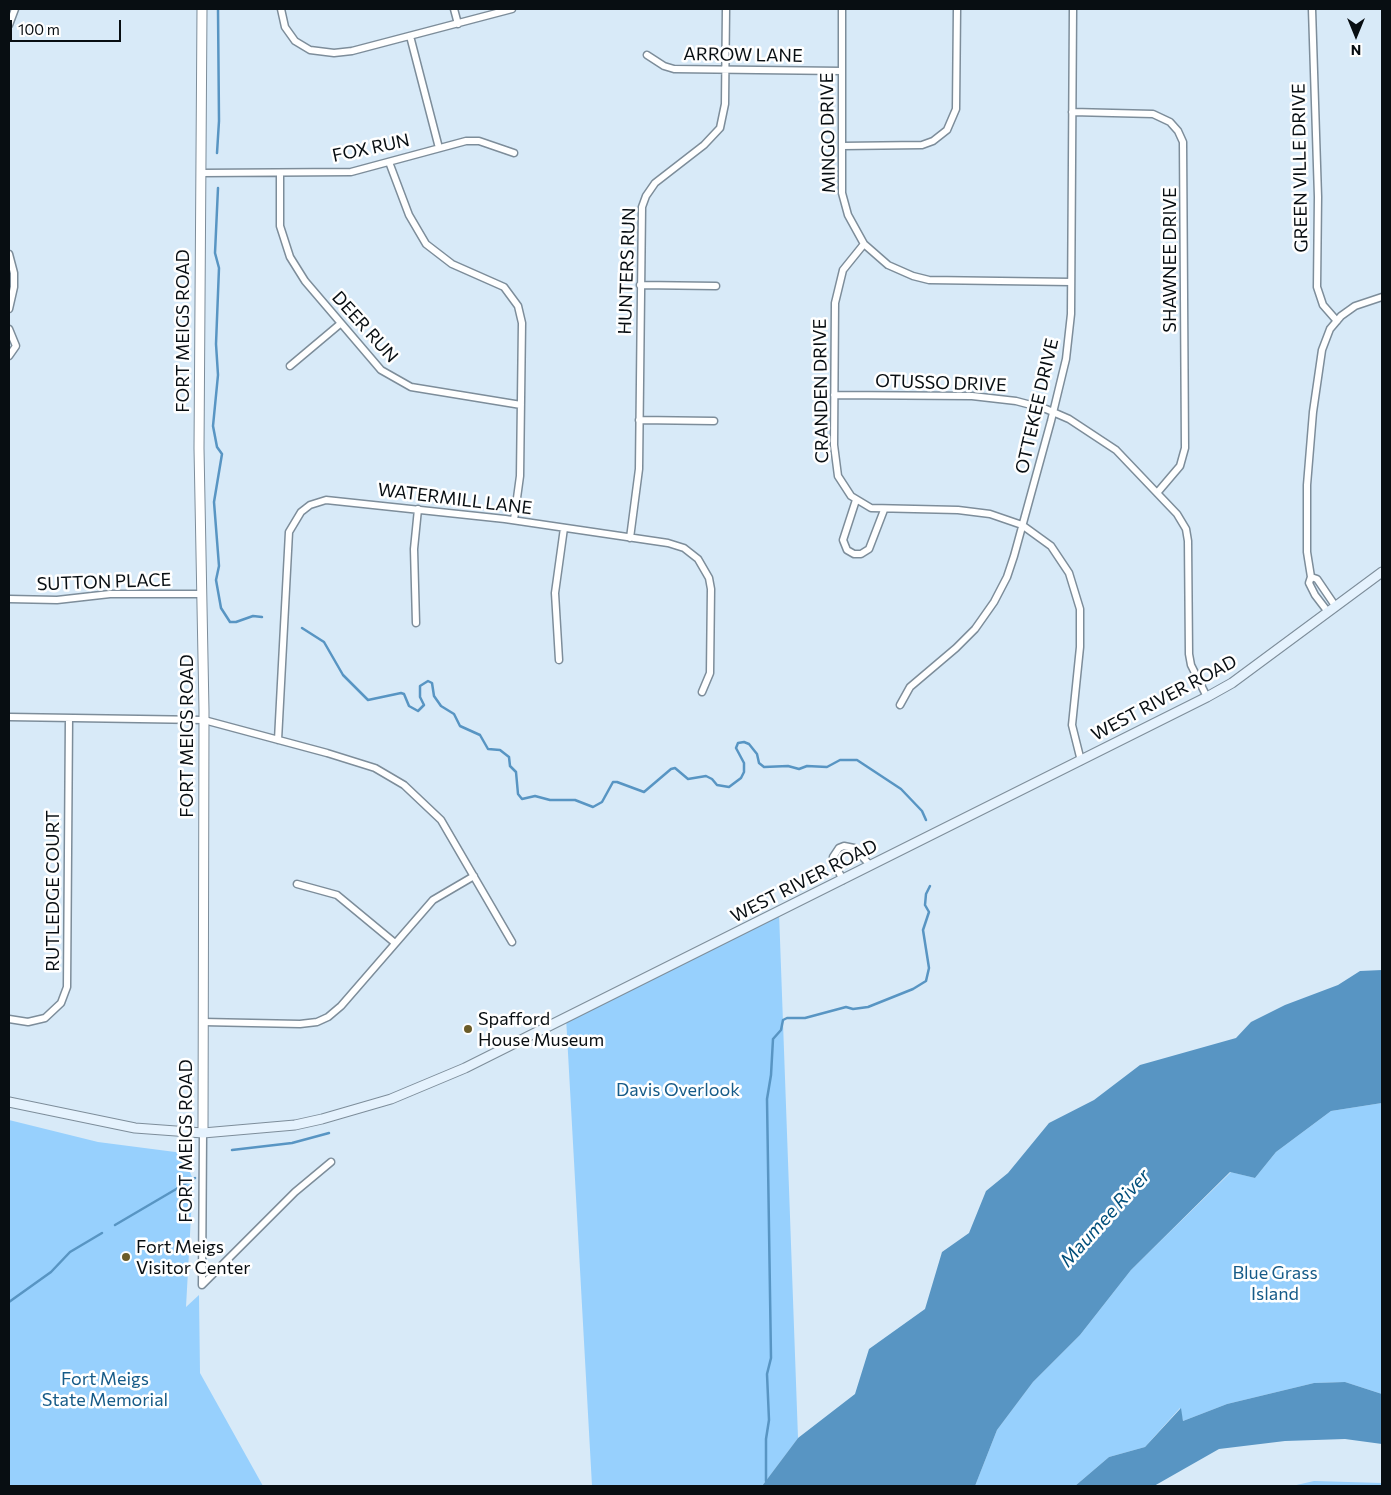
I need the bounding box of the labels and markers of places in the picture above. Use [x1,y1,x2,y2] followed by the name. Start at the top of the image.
[478,1008,604,1050] place label: Spafford House Museum
[462,1023,474,1035] marker: Spafford House Museum
[136,1236,251,1278] place label: Fort Meigs Visitor Center
[120,1251,132,1263] marker: Fort Meigs Visitor Center

